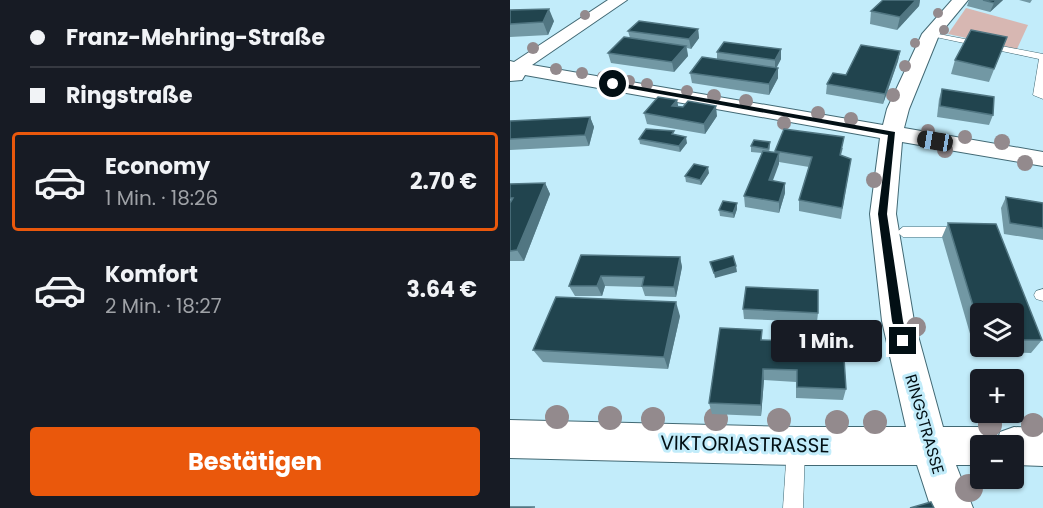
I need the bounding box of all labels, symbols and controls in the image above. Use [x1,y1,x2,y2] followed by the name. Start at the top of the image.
[66,22,325,53] text: Franz-Mehring-Straße
[599,70,626,97] route start
[66,80,192,111] text: Ringstraße
[916,129,954,153] car
[105,151,210,182] text: Economy
[33,155,87,209] icon: car
[410,166,477,197] text: 2.70 €
[105,184,218,212] text: 1 Min. · 18:26
[105,259,198,290] text: Komfort
[33,263,87,317] icon: car
[406,274,477,305] text: 3.64 €
[105,292,222,320] text: 2 Min. · 18:27
[970,303,1024,489] map controls
[970,303,1024,357] button: layers
[771,320,882,362] callout: 1 Min.
[799,327,854,355] text: 1 Min.
[889,327,916,354] route end
[970,369,1024,423] button: +
[899,372,950,477] street label: RINGSTRASSE
[30,427,480,496] button: Bestätigen
[660,429,830,459] street label: VIKTORIASTRASSE
[970,435,1024,489] button: −

